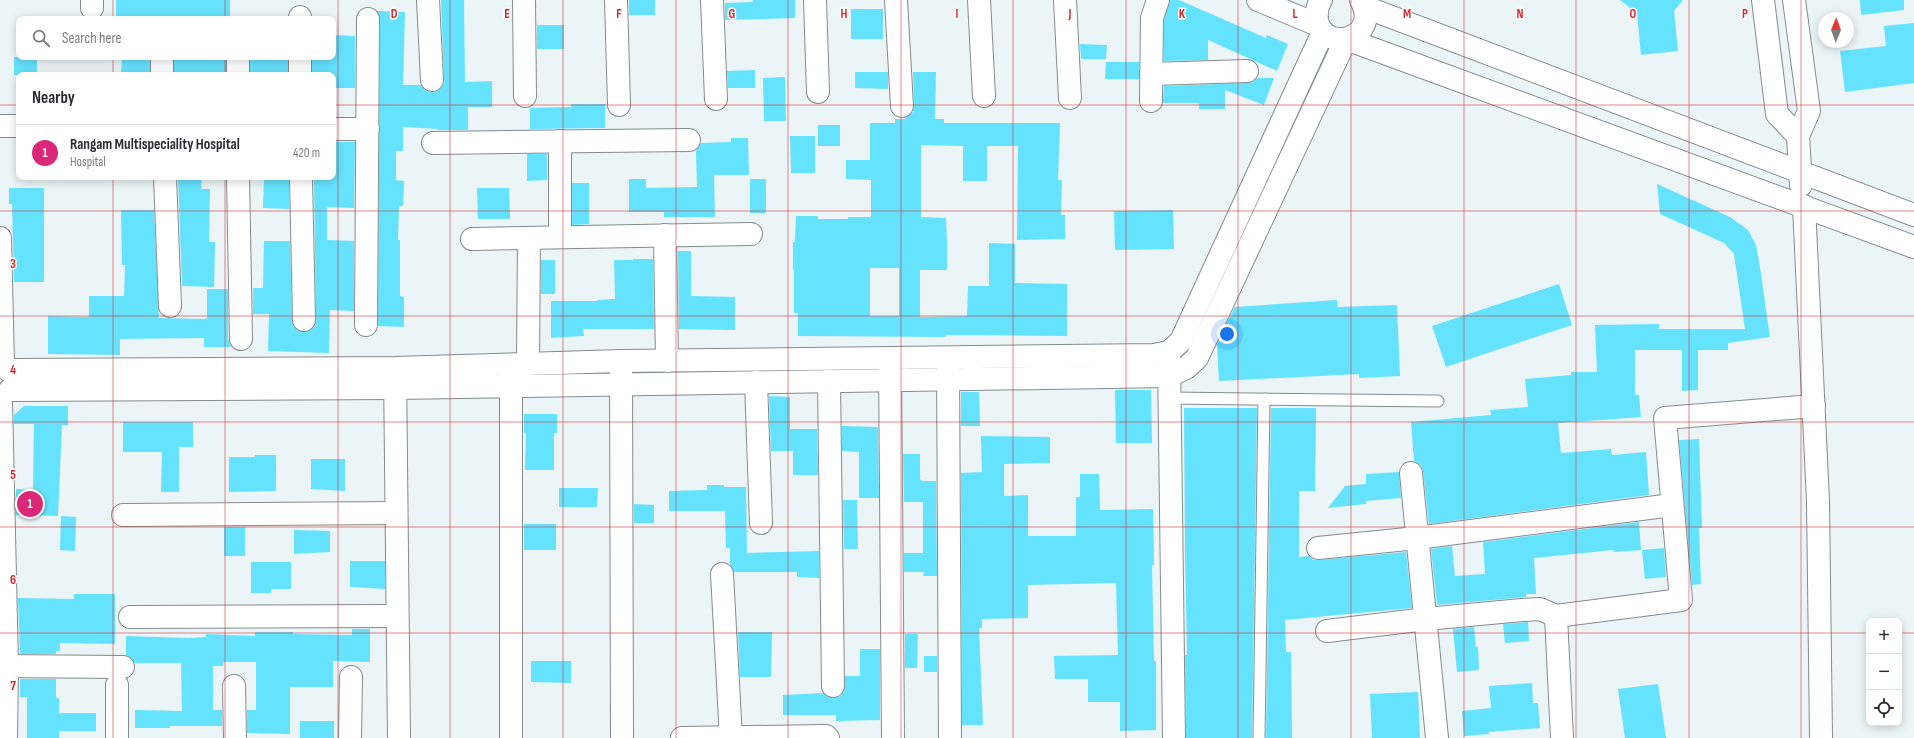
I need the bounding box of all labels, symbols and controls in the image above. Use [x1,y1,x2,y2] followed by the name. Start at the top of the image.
[391,6,398,22] text: D
[504,6,510,22] text: E
[616,6,622,22] text: F
[729,6,736,22] text: G
[841,6,848,22] text: H
[956,6,959,22] text: I
[1068,6,1072,22] text: J
[1179,6,1186,22] text: K
[1292,6,1298,22] text: L
[1403,6,1411,22] text: M
[1517,6,1524,22] text: N
[1630,6,1637,22] text: O
[1742,6,1748,22] text: P
[1818,12,1854,48] north arrow
[16,16,336,60] search box
[30,27,52,49] icon: search
[62,29,122,48] text: Search here
[32,88,75,108] text: Nearby
[70,135,240,154] text: Rangam Multispeciality Hospital
[42,145,48,161] text: 1
[293,145,320,161] text: 420 m
[70,154,106,170] text: Hospital
[10,256,16,272] text: 3
[1217,324,1237,344] your location
[10,362,16,378] text: 4
[10,467,16,483] text: 5
[17,489,43,519] pin: 1
[10,572,16,588] text: 6
[1866,618,1902,726] map controls
[1866,618,1902,654] button: +
[1866,654,1902,690] button: −
[10,678,16,694] text: 7
[1866,690,1902,726] button: locate

